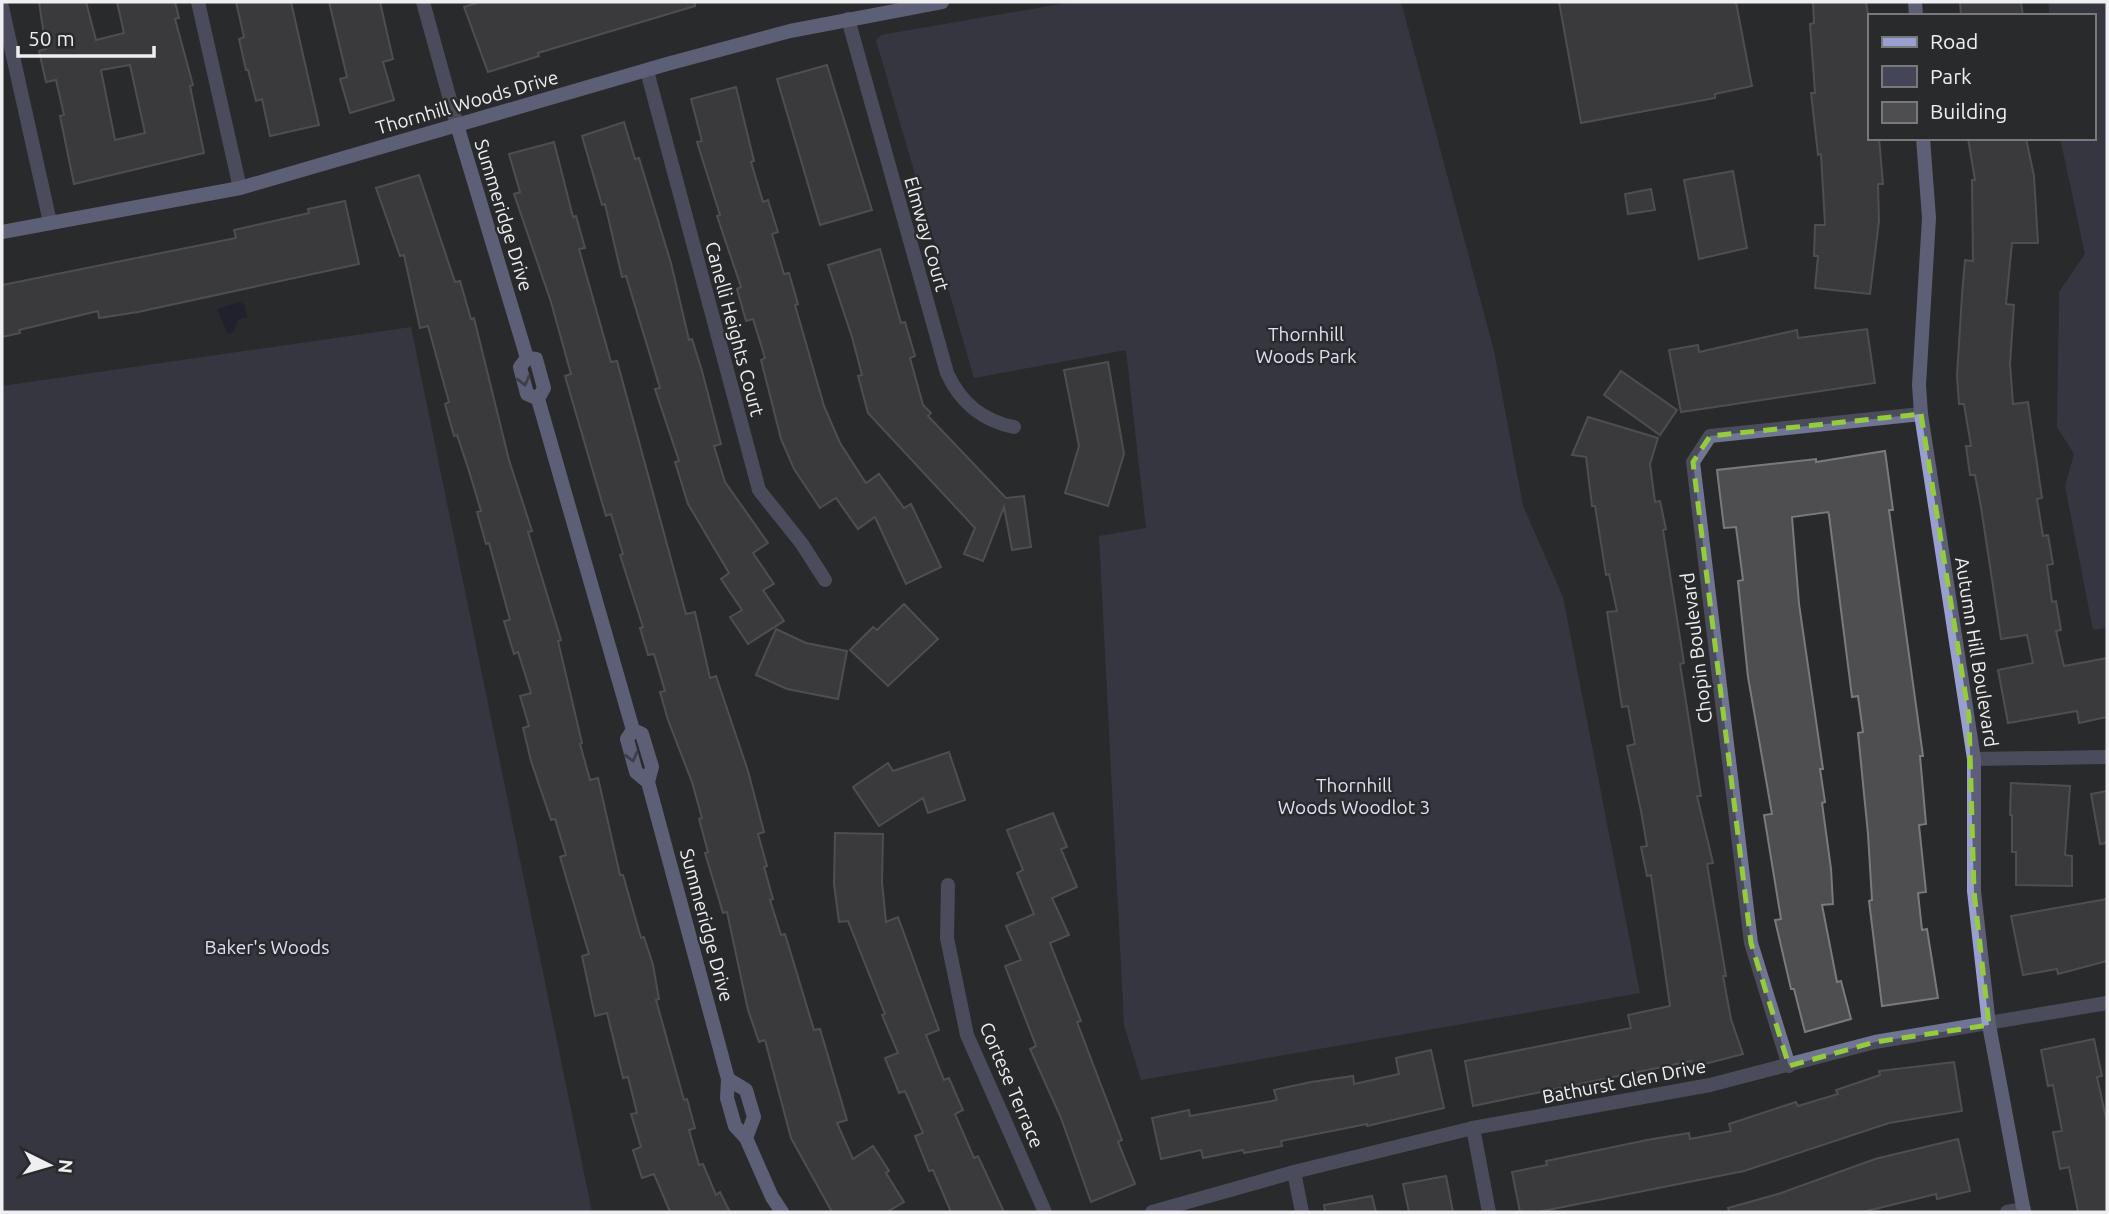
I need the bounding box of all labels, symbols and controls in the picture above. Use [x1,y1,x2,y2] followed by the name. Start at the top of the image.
[18,14,154,58] scale bar
[1868,14,2095,140] legend
[28,26,75,50] text: 50 m
[1930,29,1978,53] text: Road
[1930,64,1972,88] text: Park
[373,65,561,139] street label: Thornhill Woods Drive
[1930,99,2007,123] text: Building
[470,136,538,294] street label: Summeridge Drive
[900,174,954,294] street label: Elmway Court
[701,239,769,419] street label: Canelli Heights Court
[1256,323,1357,367] park label: Thornhill Woods Park
[515,375,530,387] one-way arrow
[1951,555,2003,749] street label: Autumn Hill Boulevard
[1676,572,1716,724] street label: Chopin Boulevard
[624,751,638,763] one-way arrow
[1278,774,1430,818] park label: Thornhill Woods Woodlot 3
[676,846,738,1004] street label: Summeridge Drive
[205,936,329,958] park label: Baker's Woods
[976,1019,1048,1151] street label: Cortese Terrace
[1540,1054,1708,1108] street label: Bathurst Glen Drive
[14,1130,84,1200] north arrow
[54,1158,78,1175] text: N

